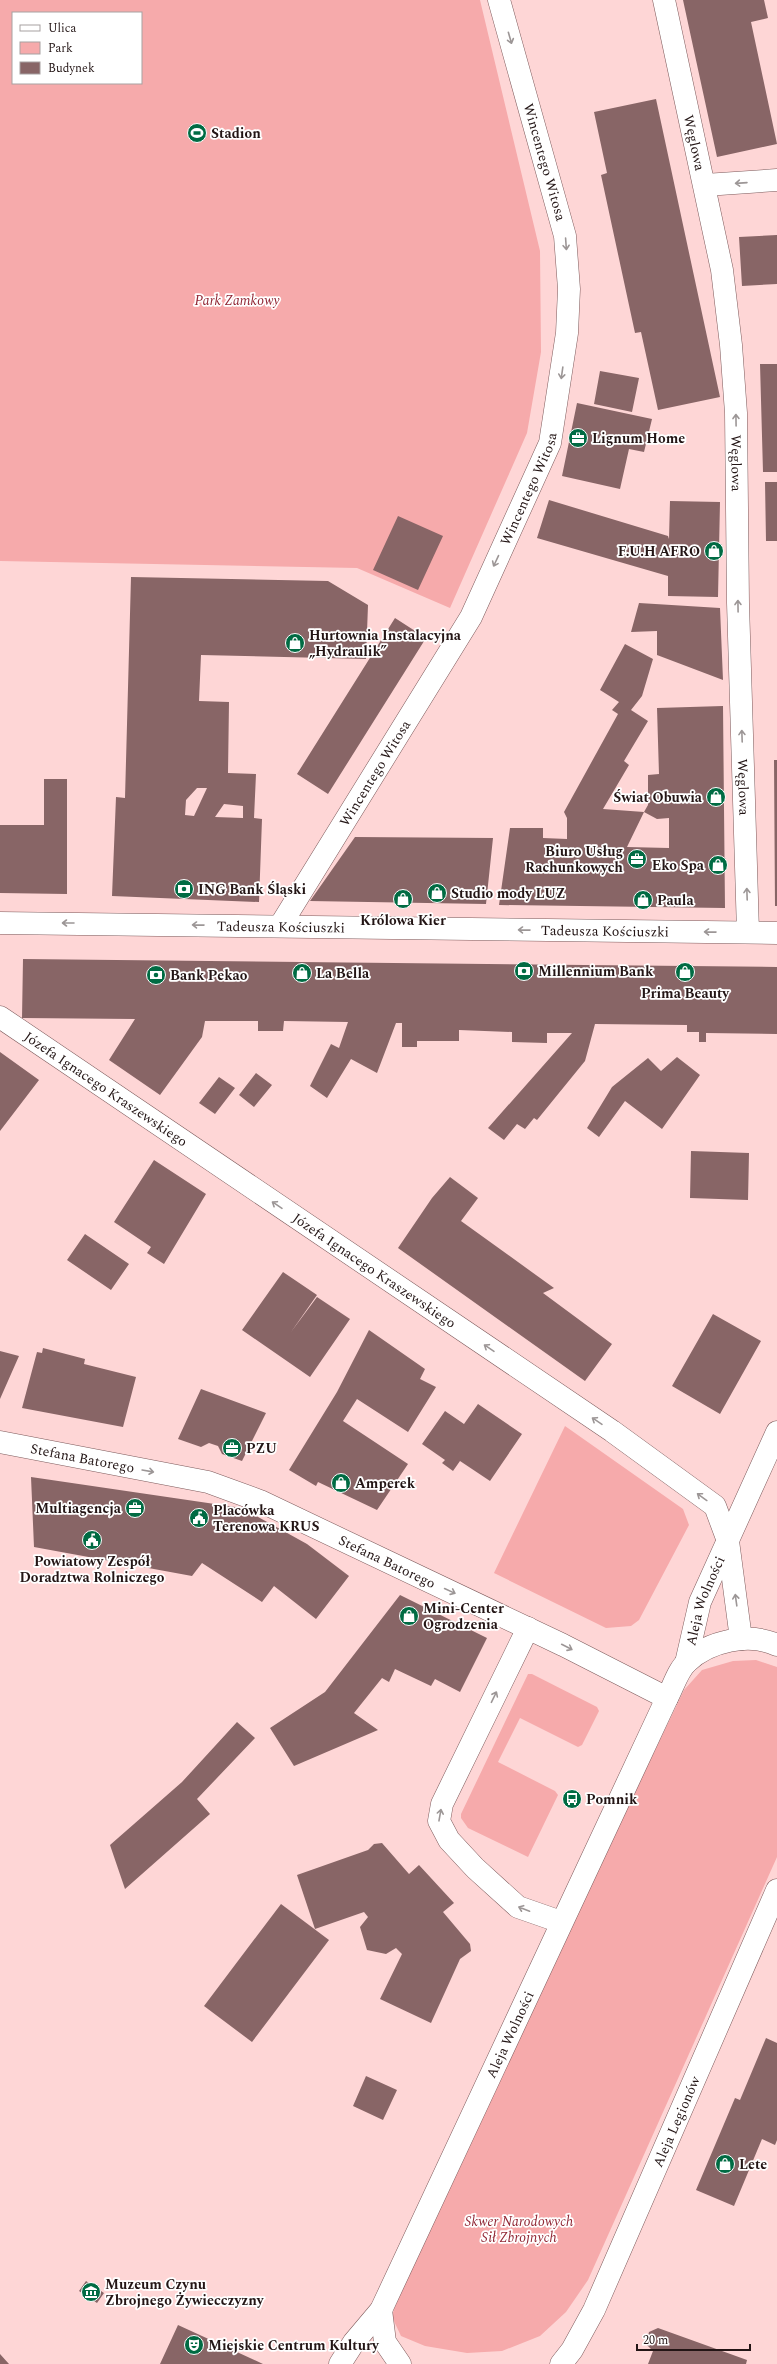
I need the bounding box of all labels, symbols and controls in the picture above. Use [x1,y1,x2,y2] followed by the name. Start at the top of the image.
[12,12,142,84] legend
[48,19,77,38] text: Ulica
[507,31,514,44] one-way arrow
[48,39,73,58] text: Park
[48,59,95,78] text: Budynek
[518,101,571,224] street label: Wincentego Witosa
[678,113,710,173] street label: Węglowa
[186,122,208,144] sports icon: Stadion
[211,123,261,144] place label: Stadion
[735,179,748,186] one-way arrow
[562,237,569,250] one-way arrow
[194,290,280,311] park label: Park Zamkowy
[558,366,566,379] one-way arrow
[732,414,740,427] one-way arrow
[567,427,589,449] office icon: Lignum Home
[592,428,685,449] place label: Lignum Home
[495,431,562,549] street label: Wincentego Witosa
[725,435,747,492] street label: Węglowa
[703,540,725,562] shop icon: F.U.H AFRO
[618,541,700,562] place label: F.U.H AFRO
[492,554,499,566] one-way arrow
[734,600,742,613] one-way arrow
[309,625,462,662] place label: Hurtownia Instalacyjna „Hydraulik”
[284,632,306,654] shop icon: Hurtownia Instalacyjna „Hydraulik”
[334,716,416,830] street label: Wincentego Witosa
[738,730,745,743] one-way arrow
[732,758,754,816] street label: Węglowa
[705,786,727,808] shop icon: Świat Obuwia
[613,787,703,808] place label: Świat Obuwia
[525,841,623,878] place label: Biuro Usług Rachunkowych
[626,848,648,870] office icon: Biuro Usług Rachunkowych
[707,854,729,876] shop icon: Eko Spa
[652,855,705,876] place label: Eko Spa
[173,878,195,900] bank icon: ING Bank Śląski
[198,879,306,900] place label: ING Bank Śląski
[426,882,448,904] shop icon: Studio mody LUZ
[451,883,566,904] place label: Studio mody LUZ
[392,888,414,910] shop icon: Królowa Kier
[743,888,751,901] one-way arrow
[632,889,654,911] shop icon: Paula
[657,890,694,911] place label: Paula
[360,910,446,931] place label: Królowa Kier
[217,916,345,938] street label: Tadeusza Kościuszki
[62,919,75,927] one-way arrow
[541,920,669,943] street label: Tadeusza Kościuszki
[192,921,205,929] one-way arrow
[518,926,531,933] one-way arrow
[704,928,717,936] one-way arrow
[513,960,535,982] bank icon: Millennium Bank
[538,961,654,982] place label: Millennium Bank
[674,961,696,983] shop icon: Prima Beauty
[291,962,313,984] shop icon: La Bella
[316,963,370,984] place label: La Bella
[145,964,167,986] bank icon: Bank Pekao
[170,965,248,986] place label: Bank Pekao
[641,983,730,1004] place label: Prima Beauty
[20,1026,192,1152] street label: Józefa Ignacego Kraszewskiego
[272,1201,283,1209] one-way arrow
[288,1208,460,1334] street label: Józefa Ignacego Kraszewskiego
[484,1344,495,1352] one-way arrow
[592,1417,603,1425] one-way arrow
[221,1437,243,1459] office icon: PZU
[29,1438,136,1479] street label: Stefana Batorego
[246,1438,277,1459] place label: PZU
[141,1468,154,1476] one-way arrow
[330,1472,352,1494] shop icon: Amperek
[355,1473,416,1494] place label: Amperek
[697,1493,708,1501] one-way arrow
[124,1497,146,1519] office icon: Multiagencja
[35,1498,122,1519] place label: Multiagencja
[213,1500,319,1537] place label: Placówka Terenowa KRUS
[188,1507,210,1529] public building icon: Placówka Terenowa KRUS
[81,1529,103,1551] public building icon: Powiatowy Zespół Doradztwa Rolniczego
[335,1530,439,1594] street label: Stefana Batorego
[19,1551,165,1588] place label: Powiatowy Zespół Doradztwa Rolniczego
[680,1553,730,1648] street label: Aleja Wolności
[443,1588,455,1595] one-way arrow
[732,1594,740,1607] one-way arrow
[423,1598,504,1635] place label: Mini-Center Ogrodzenia
[398,1605,420,1627] shop icon: Mini-Center Ogrodzenia
[561,1644,573,1651] one-way arrow
[491,1691,498,1703] one-way arrow
[561,1788,583,1810] bus stop icon: Pomnik
[586,1789,638,1810] place label: Pomnik
[437,1809,445,1822] one-way arrow
[518,1904,530,1912] one-way arrow
[481,1988,540,2082] street label: Aleja Wolności
[647,2072,706,2171] street label: Aleja Legionów
[714,2153,736,2175] shop icon: Lete
[739,2154,767,2175] place label: Lete
[465,2211,573,2248] park label: Skwer Narodowych Sił Zbrojnych
[105,2274,265,2311] place label: Muzeum Czynu Zbrojnego Żywiecczyzny
[80,2281,102,2303] museum icon: Muzeum Czynu Zbrojnego Żywiecczyzny
[637,2326,750,2352] scale bar
[643,2331,668,2350] text: 20 m
[183,2334,205,2356] theatre icon: Miejskie Centrum Kultury
[208,2335,380,2356] place label: Miejskie Centrum Kultury

